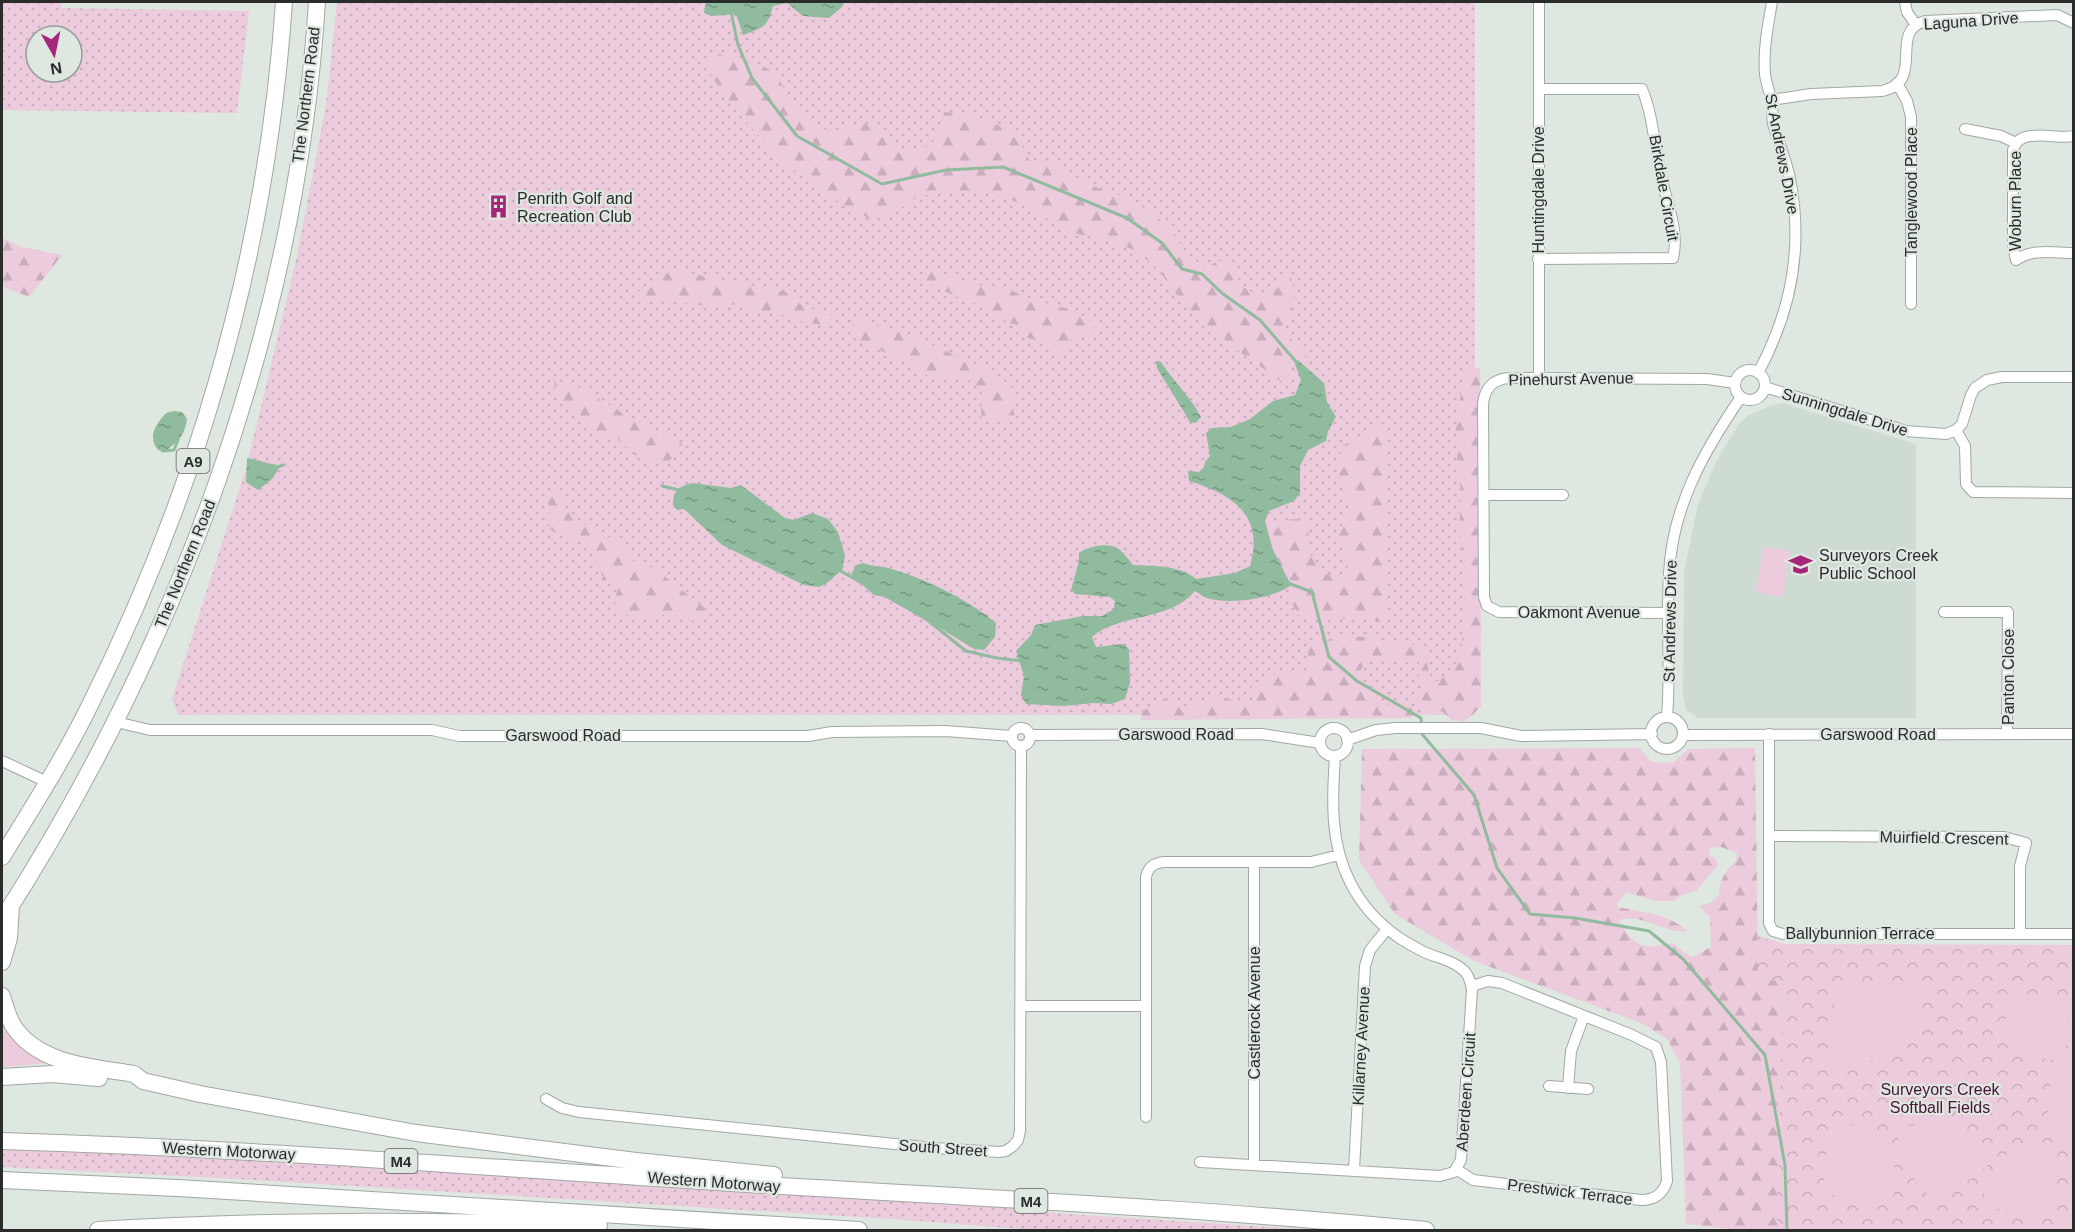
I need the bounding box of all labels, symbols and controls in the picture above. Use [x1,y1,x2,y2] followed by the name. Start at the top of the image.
[1923,9,2019,33] street label: Laguna Drive
[24,24,84,84] north arrow
[289,26,323,164] street label: The Northern Road
[49,59,63,78] text: N
[1762,92,1802,216] street label: St Andrews Drive
[1530,126,1547,254] street label: Huntingdale Drive
[1903,127,1920,257] street label: Tanglewood Place
[1646,134,1682,243] street label: Birkdale Circuit
[2007,151,2024,251] street label: Woburn Place
[517,190,633,225] place label: Penrith Golf and Recreation Club
[486,194,512,220] building icon: Penrith Golf and Recreation Club
[1508,369,1634,389] street label: Pinehurst Avenue
[1780,385,1910,439] street label: Sunningdale Drive
[176,449,210,473] road number: A9
[151,497,219,631] street label: The Northern Road
[1819,547,1939,582] place label: Surveyors Creek Public School
[1788,551,1814,577] school or university icon: Surveyors Creek Public School
[1660,559,1680,682] street label: St Andrews Drive
[1518,604,1640,621] street label: Oakmont Avenue
[2000,629,2017,725] street label: Panton Close
[1118,726,1234,743] street label: Garswood Road
[1820,726,1936,743] street label: Garswood Road
[505,727,621,744] street label: Garswood Road
[1879,828,2009,848] street label: Muirfield Crescent
[1785,925,1935,942] street label: Ballybunnion Terrace
[1246,946,1263,1080] street label: Castlerock Avenue
[1349,986,1373,1106] street label: Killarney Avenue
[1453,1031,1479,1152] street label: Aberdeen Circuit
[1880,1081,2001,1116] park label: Surveyors Creek Softball Fields
[898,1136,989,1160] street label: South Street
[162,1139,296,1163] street label: Western Motorway
[384,1149,418,1173] road number: M4
[647,1169,781,1195] street label: Western Motorway
[1506,1176,1634,1208] street label: Prestwick Terrace
[1014,1189,1048,1213] road number: M4

